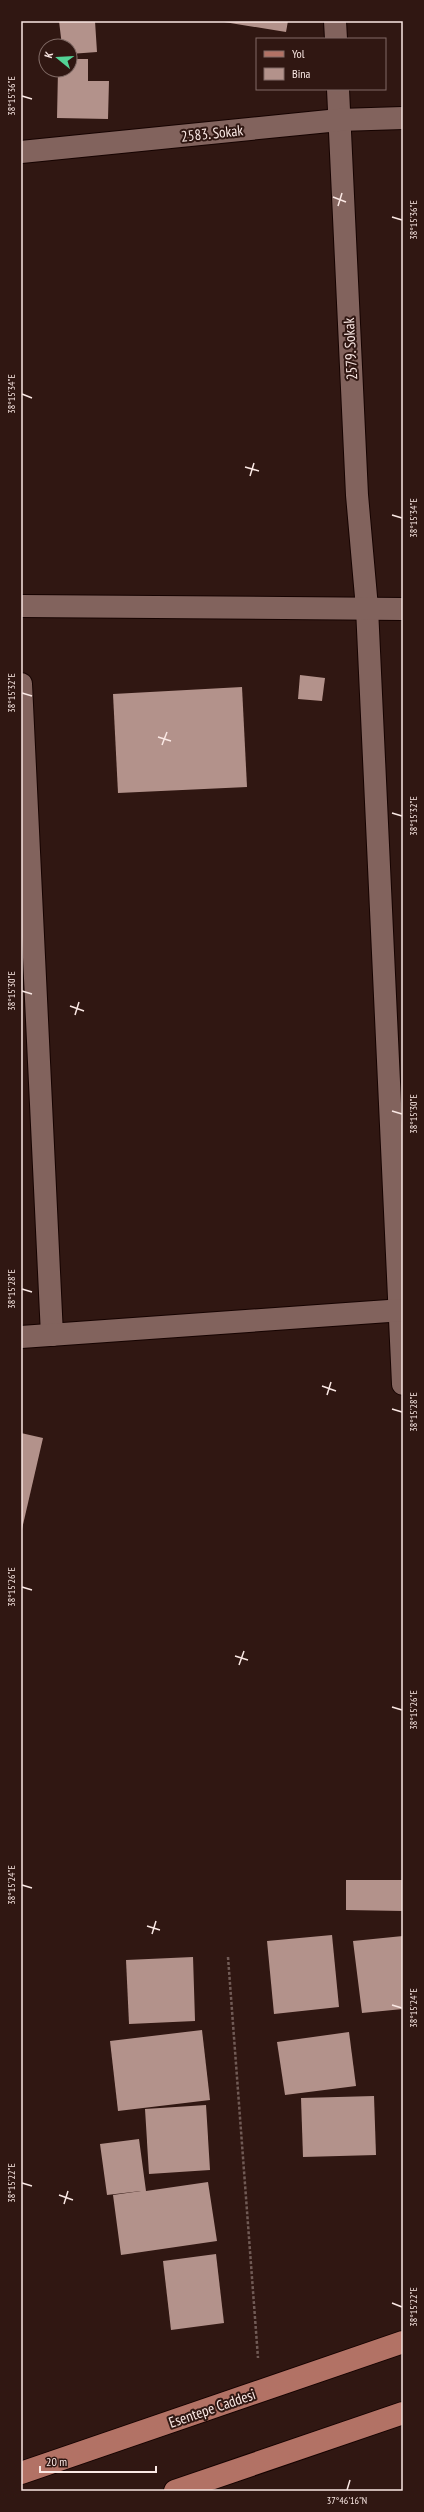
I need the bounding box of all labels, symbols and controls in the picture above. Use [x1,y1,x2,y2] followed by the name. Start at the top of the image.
[38,38,78,78] north arrow
[256,38,386,90] legend
[292,46,305,61] text: Yol
[41,50,56,60] text: K
[292,66,311,81] text: Bina
[5,76,18,116] text: 38°15'36"E
[180,120,244,146] street label: 2583. Sokak
[407,200,420,240] text: 38°15'36"E
[339,317,361,381] street label: 2579. Sokak
[5,374,18,414] text: 38°15'34"E
[407,498,420,538] text: 38°15'34"E
[5,673,18,713] text: 38°15'32"E
[407,796,420,836] text: 38°15'32"E
[5,971,18,1011] text: 38°15'30"E
[407,1094,420,1134] text: 38°15'30"E
[5,1269,18,1309] text: 38°15'28"E
[407,1392,420,1432] text: 38°15'28"E
[5,1567,18,1607] text: 38°15'26"E
[407,1690,420,1730] text: 38°15'26"E
[5,1865,18,1905] text: 38°15'24"E
[407,1988,420,2028] text: 38°15'24"E
[5,2163,18,2203] text: 38°15'22"E
[407,2287,420,2327] text: 38°15'22"E
[166,2384,258,2432] street label: Esentepe Caddesi
[40,2448,156,2474] scale bar
[46,2454,67,2469] text: 20 m
[327,2494,367,2507] text: 37°46'16"N

